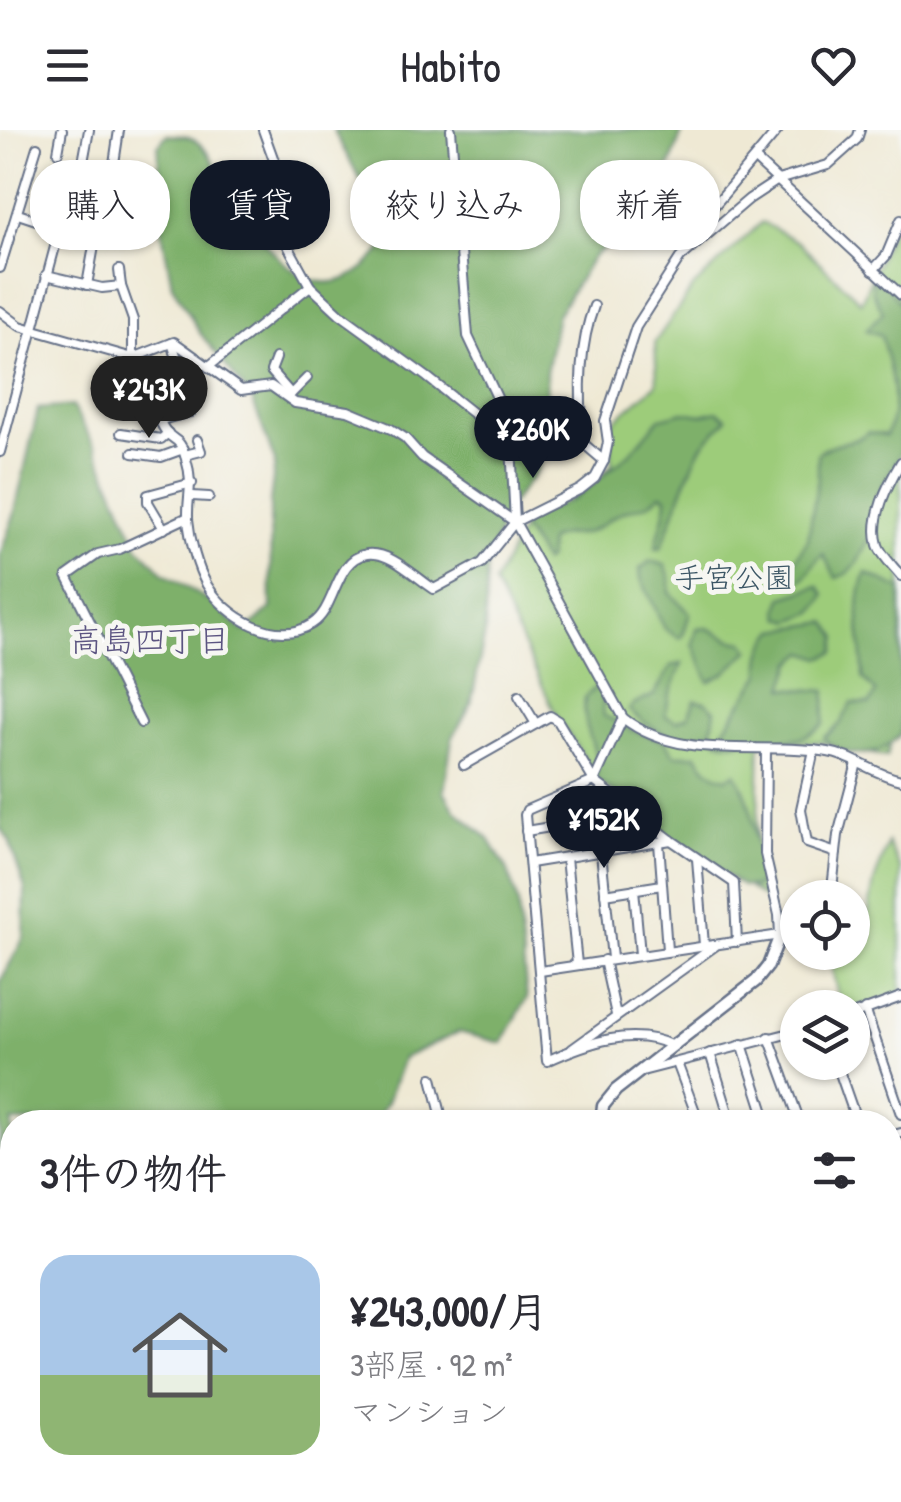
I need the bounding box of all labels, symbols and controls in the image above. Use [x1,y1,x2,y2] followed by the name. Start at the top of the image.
[400,35,501,96] text: Habito
[40,38,95,93] icon: menu
[806,38,861,93] icon: heart
[30,160,170,250] chip: 購入
[190,160,330,250] chip: 賃貸
[350,160,560,250] chip: 絞り込み
[580,160,720,250] chip: 新着
[79,356,219,441] pin: ¥243K
[113,367,185,410] text: ¥243K
[463,396,603,481] pin: ¥260K
[496,407,570,450] text: ¥260K
[674,557,794,597] park label: 手宮公園
[70,618,230,661] district label: 高島四丁目
[534,786,674,871] pin: ¥152K
[568,797,640,840] text: ¥152K
[780,880,870,1080] map controls
[780,880,870,970] button: locate
[780,990,870,1080] button: layers
[807,1143,862,1198] icon: filters
[40,1144,227,1201] text: 3件の物件
[350,1282,548,1339] text: ¥243,000/月
[120,1295,240,1415] icon: home
[350,1343,513,1386] text: 3部屋 · 92 m²
[350,1390,509,1433] text: マンション

